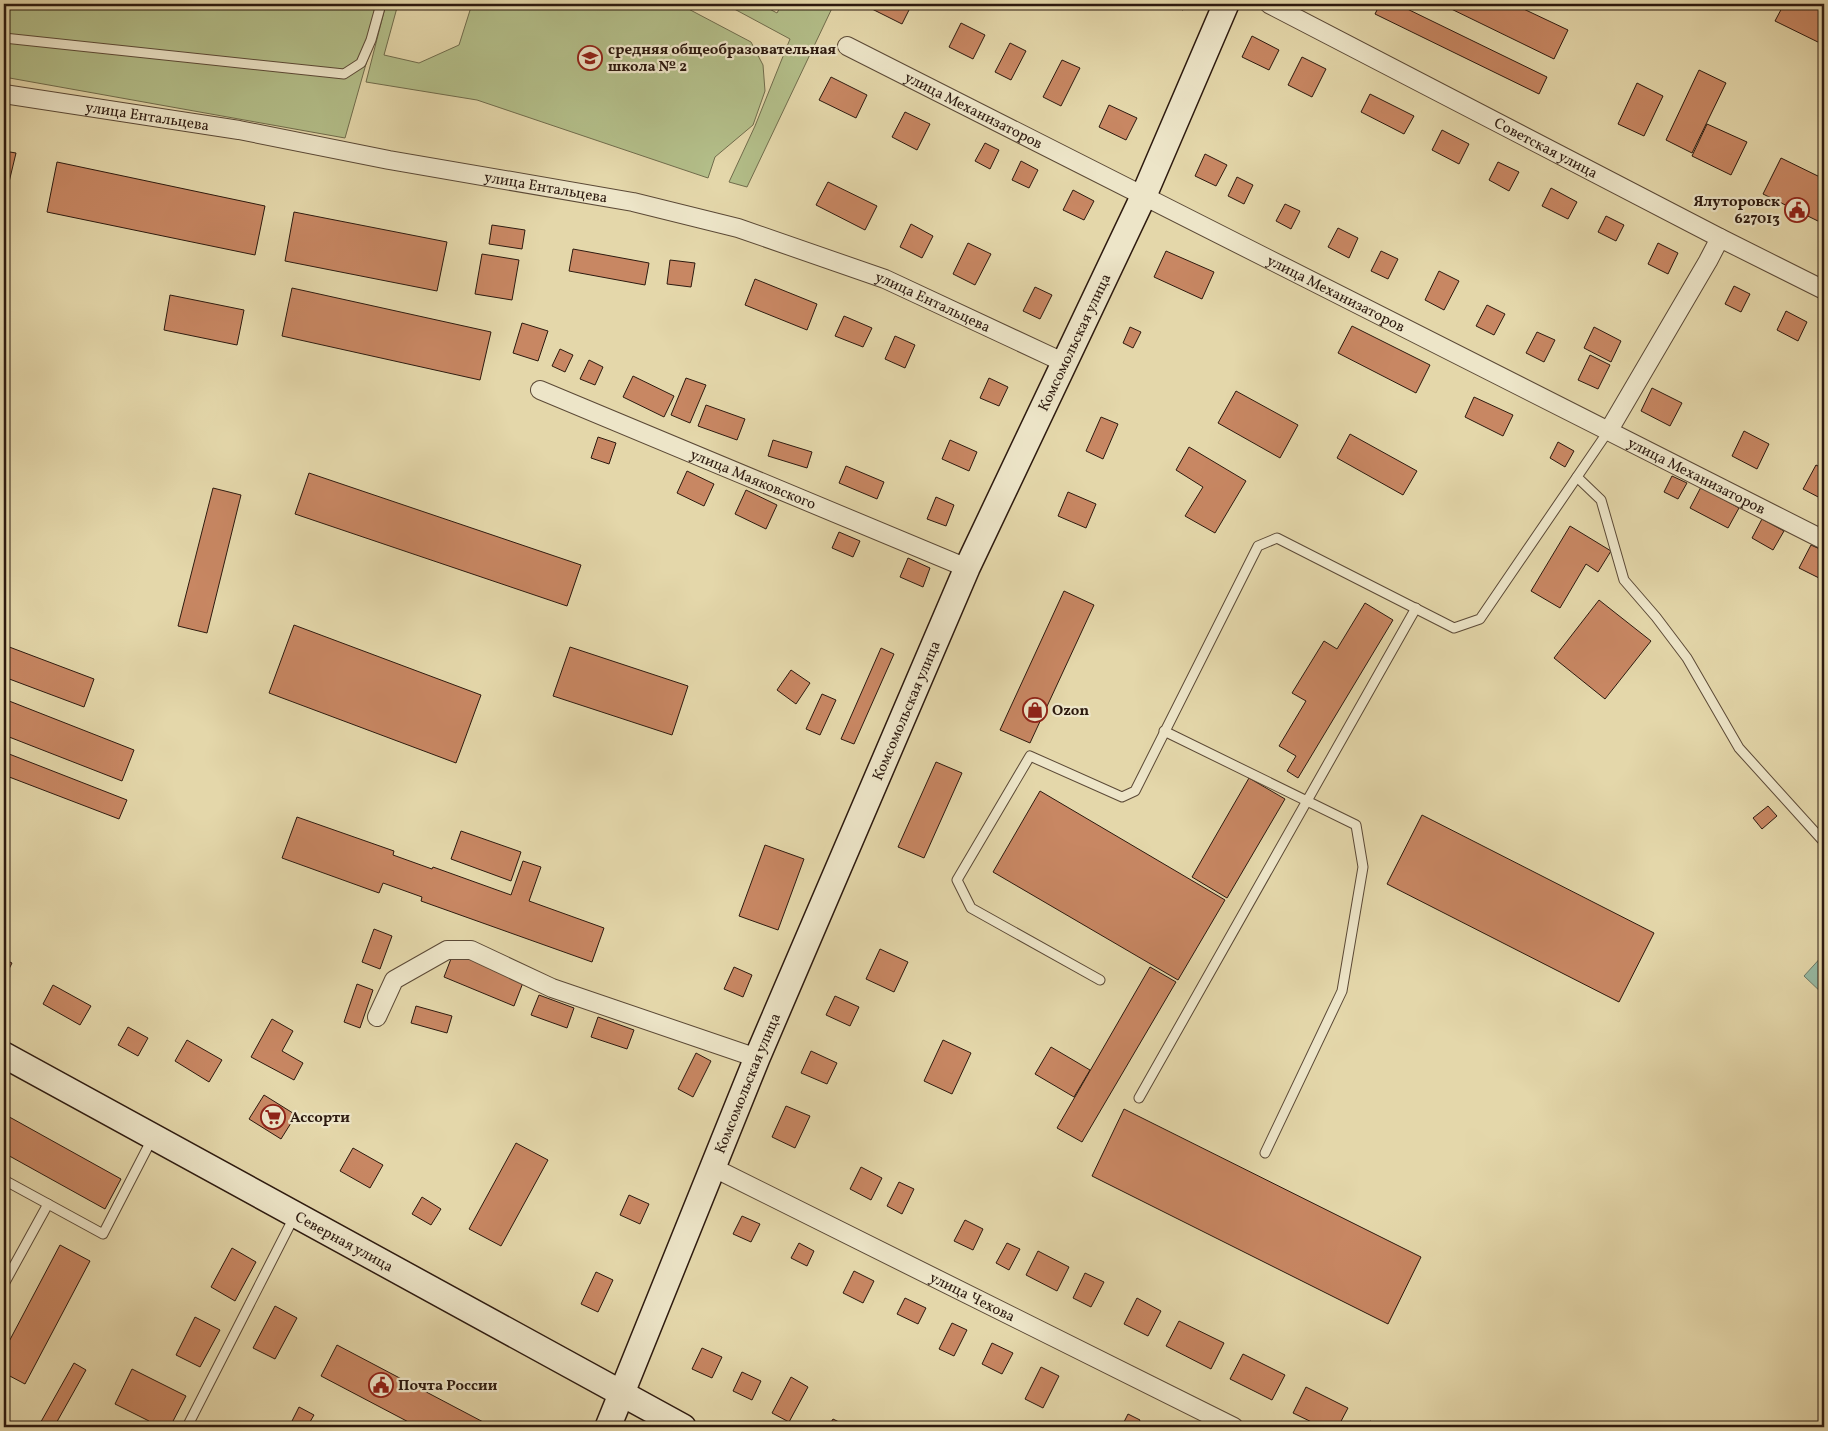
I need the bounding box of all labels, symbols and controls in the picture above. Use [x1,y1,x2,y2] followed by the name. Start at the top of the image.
[608,40,837,78] place label: средняя общеобразовательная школа № 2
[577,45,603,71] school or university icon: средняя общеобразовательная школа № 2
[900,68,1046,155] street label: улица Механизаторов
[84,98,210,137] street label: улица Ентальцева
[1490,113,1601,185] street label: Советская улица
[482,168,609,209] street label: улица Ентальцева
[1693,192,1780,230] place label: Ялуторовск 627013
[1784,197,1810,223] public building icon: Ялуторовск 627013
[1263,251,1408,338] street label: улица Механизаторов
[872,267,993,339] street label: улица Ентальцева
[1034,270,1117,415] street label: Комсомольская улица
[1623,433,1769,521] street label: улица Механизаторов
[687,445,819,516] street label: улица Маяковского
[868,638,947,784] street label: Комсомольская улица
[1022,697,1048,723] shop icon: Ozon
[1052,701,1089,722] place label: Ozon
[710,1010,787,1157] street label: Комсомольская улица
[260,1104,286,1130] supermarket icon: Ассорти
[290,1108,350,1129] place label: Ассорти
[291,1207,396,1278] street label: Северная улица
[925,1268,1018,1328] street label: улица Чехова
[368,1372,394,1398] public building icon: Почта России
[398,1376,498,1397] place label: Почта России

